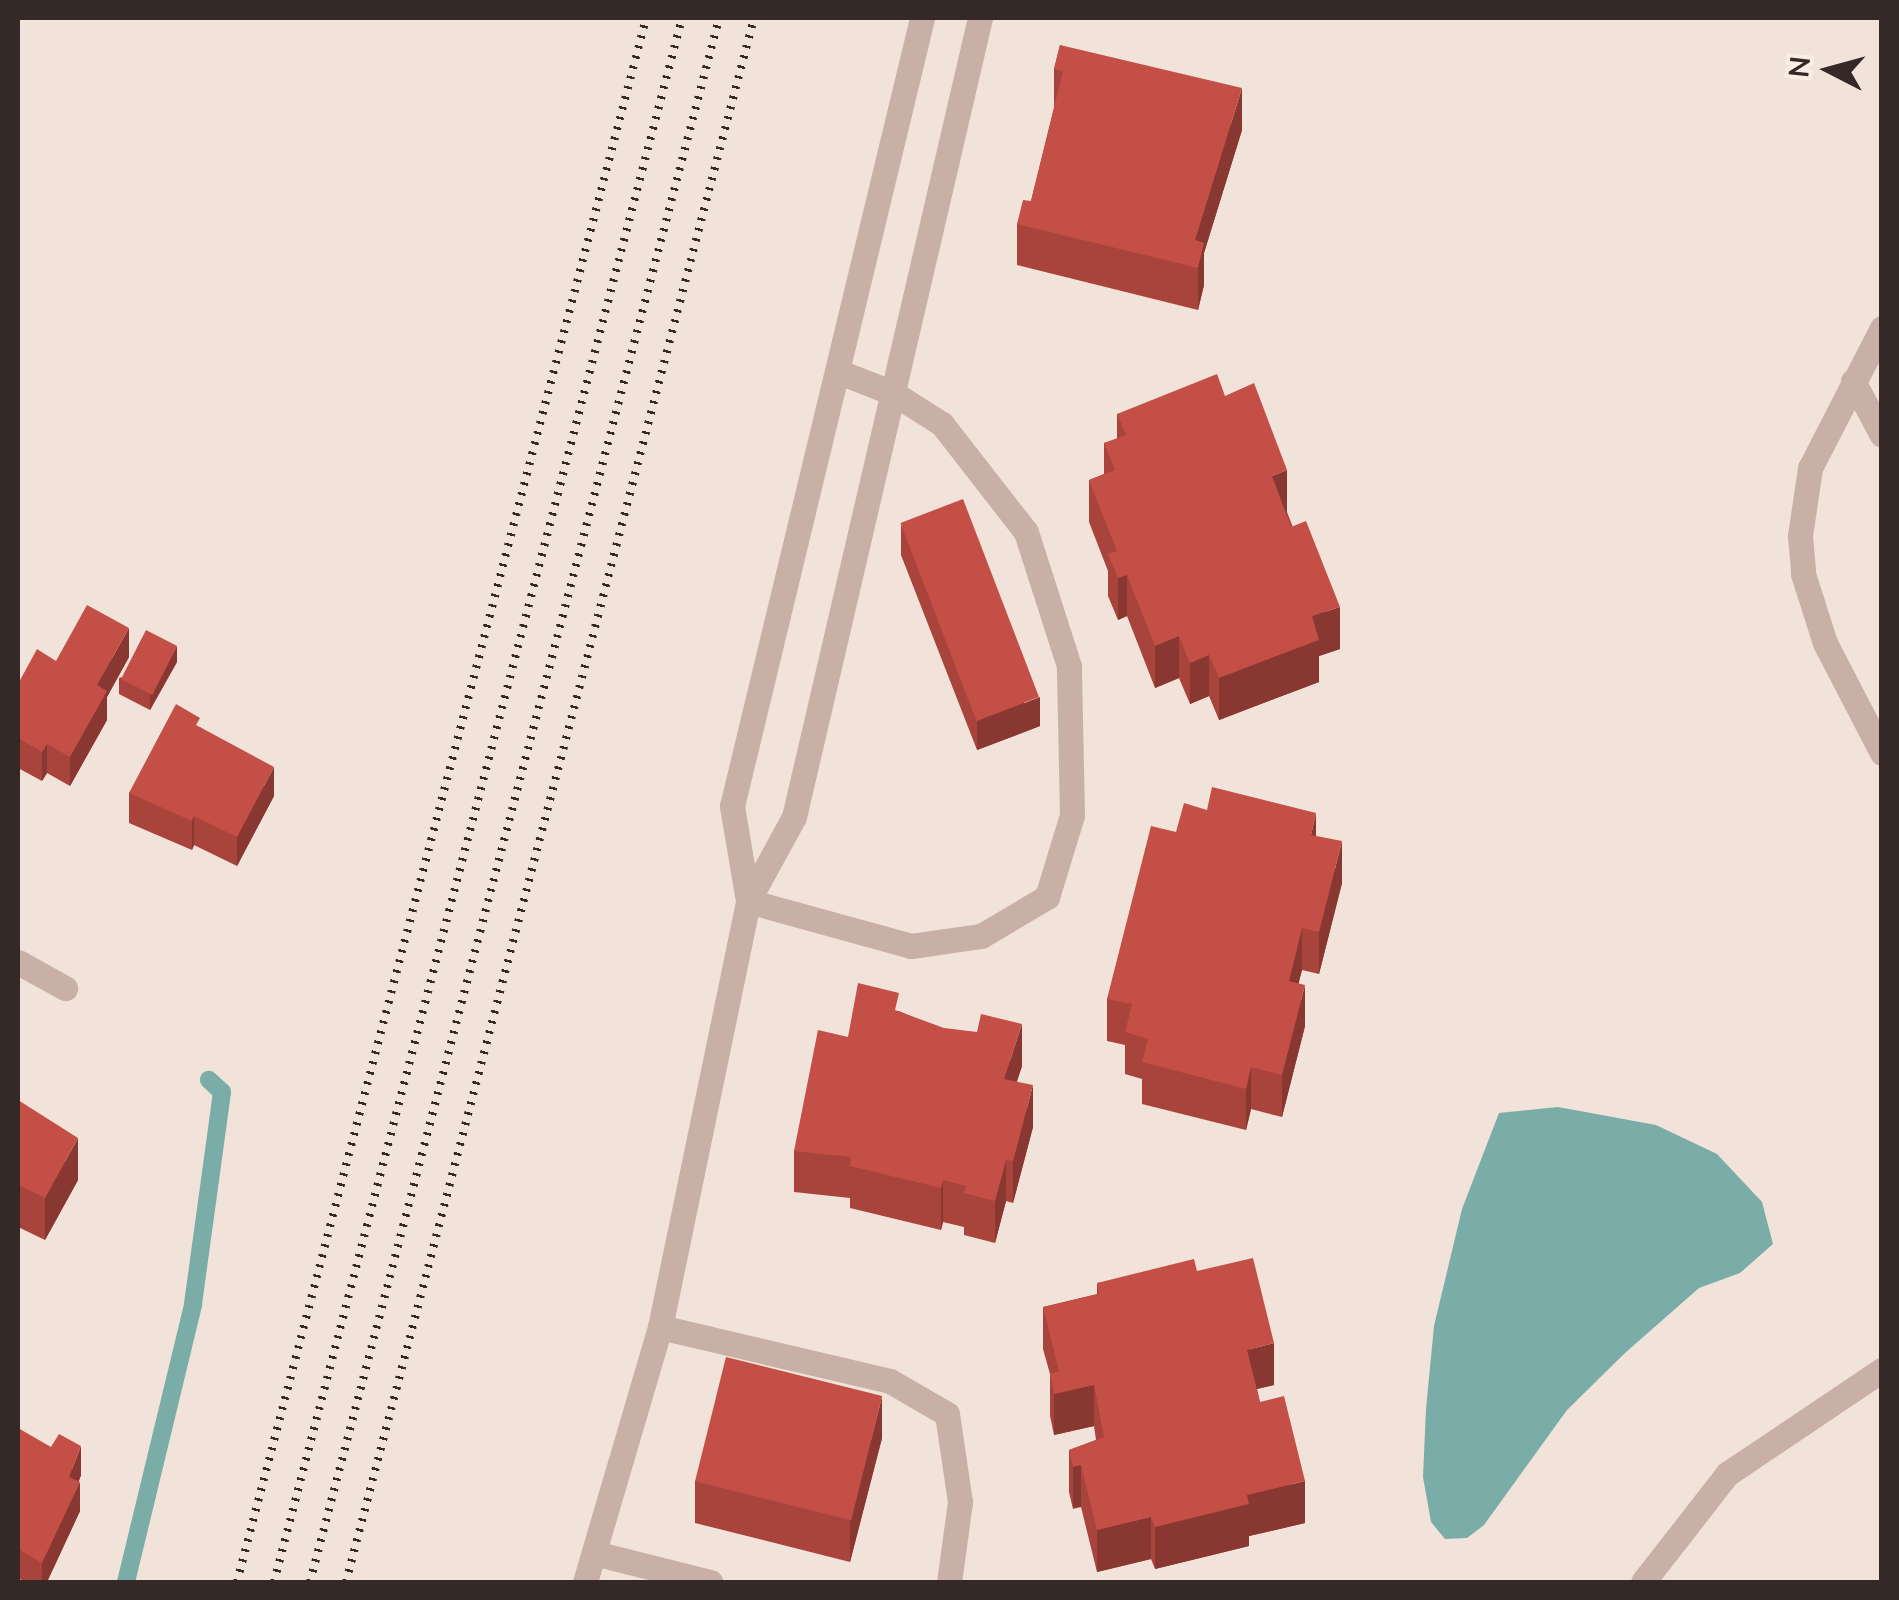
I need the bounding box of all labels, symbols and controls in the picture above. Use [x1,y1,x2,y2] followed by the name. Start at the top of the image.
[1779,20,1879,120] north arrow
[1780,54,1817,79] text: N

